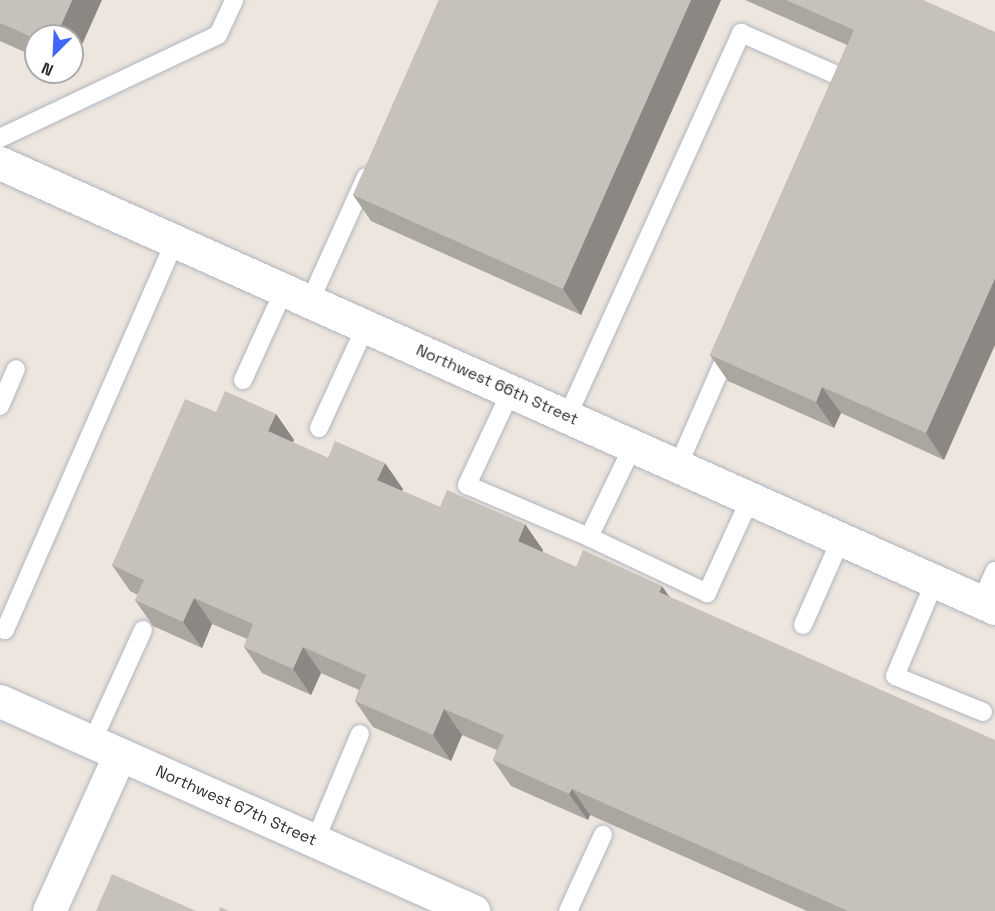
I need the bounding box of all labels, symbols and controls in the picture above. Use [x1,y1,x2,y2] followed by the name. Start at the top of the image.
[24,24,84,84] north arrow
[38,57,56,81] text: N
[413,341,581,429] street label: Northwest 66th Street
[153,762,319,850] street label: Northwest 67th Street

